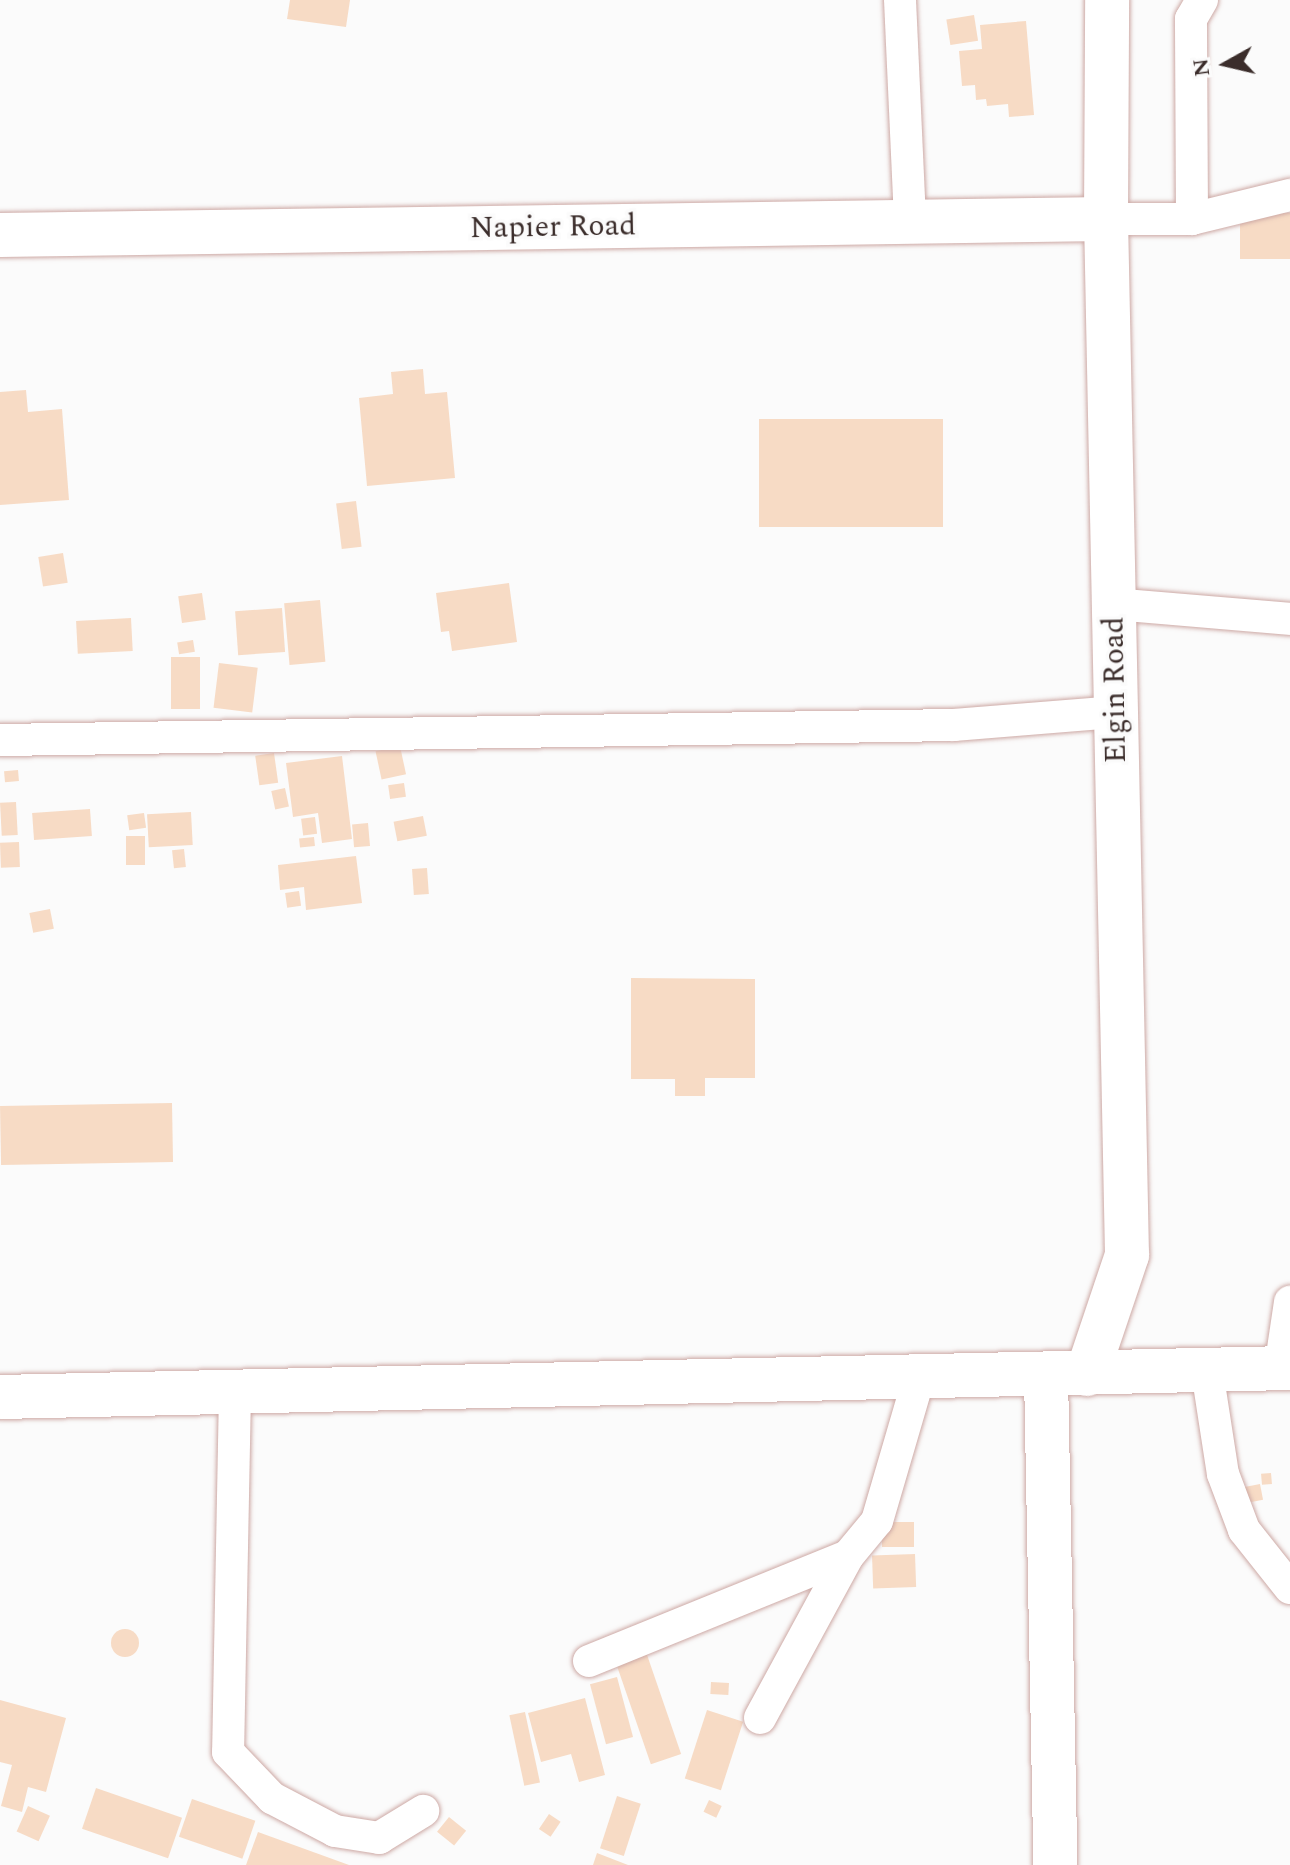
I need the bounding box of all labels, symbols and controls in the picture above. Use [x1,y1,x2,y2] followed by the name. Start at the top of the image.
[1186,24,1266,104] north arrow
[1184,56,1219,79] text: N
[470,208,636,246] street label: Napier Road
[1096,616,1134,764] street label: Elgin Road

